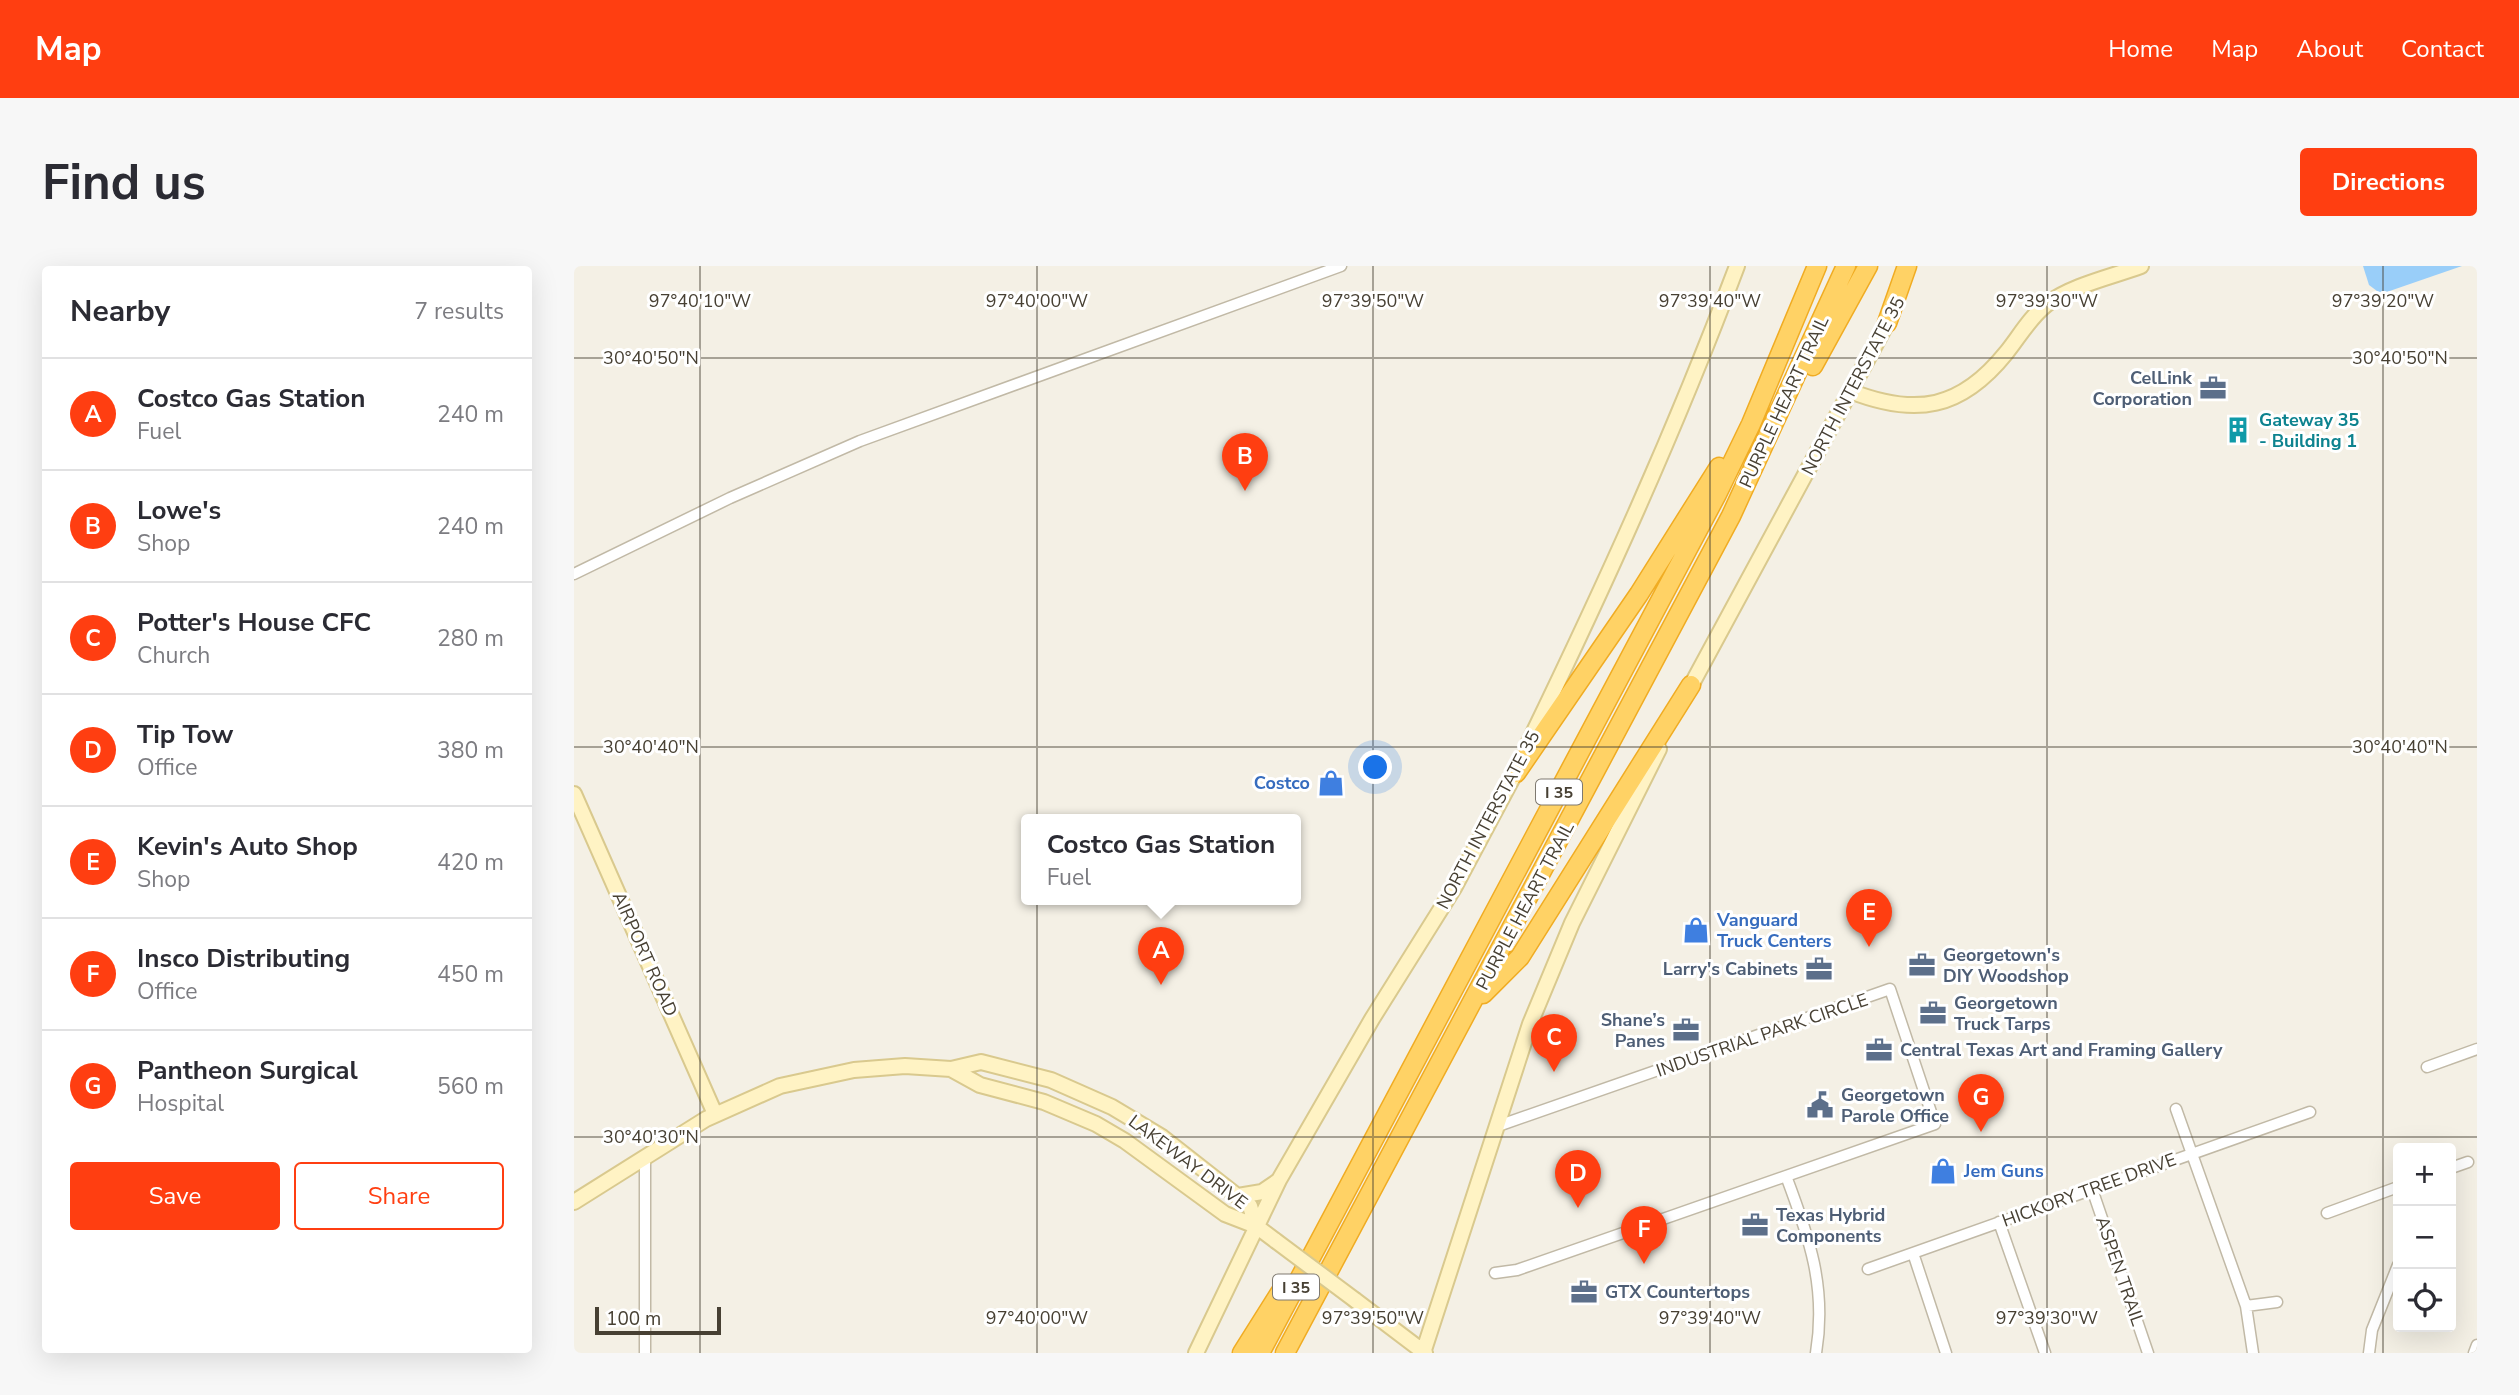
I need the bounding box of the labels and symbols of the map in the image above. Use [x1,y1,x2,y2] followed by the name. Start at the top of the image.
[649,289,751,313] text: 97°40'10"W
[986,289,1088,313] text: 97°40'00"W
[1322,289,1424,313] text: 97°39'50"W
[1659,289,1761,313] text: 97°39'40"W
[1996,289,2098,313] text: 97°39'30"W
[2332,289,2434,313] text: 97°39'20"W
[1796,293,1910,479] street label: NORTH INTERSTATE 35
[1734,312,1835,492] street label: PURPLE HEART TRAIL
[603,346,699,370] text: 30°40'50"N
[2352,346,2448,370] text: 30°40'50"N
[2093,366,2192,411] place label: CelLink Corporation
[2198,373,2228,403] office icon: CelLink Corporation
[2259,408,2360,453] place label: Gateway 35 - Building 1
[2223,415,2253,445] building icon: Gateway 35 - Building 1
[1222,433,1268,491] pin: B
[1431,727,1545,913] street label: NORTH INTERSTATE 35
[603,735,699,759] text: 30°40'40"N
[2352,735,2448,759] text: 30°40'40"N
[1358,750,1392,784] your location
[1316,768,1346,798] shop icon: Costco
[1254,771,1310,795] place label: Costco
[1536,779,1582,804] road number: I 35
[1470,818,1580,994] street label: PURPLE HEART TRAIL
[607,888,683,1020] street label: AIRPORT ROAD
[1846,889,1892,947] pin: E
[1716,908,1832,953] place label: Vanguard Truck Centers
[1681,915,1711,945] shop icon: Vanguard Truck Centers
[1138,927,1184,985] pin: A
[1943,943,2069,988] place label: Georgetown's DIY Woodshop
[1907,950,1937,980] office icon: Georgetown's DIY Woodshop
[1804,954,1834,984] office icon: Larry's Cabinets
[1663,957,1798,981] place label: Larry's Cabinets
[1653,987,1871,1083] street label: INDUSTRIAL PARK CIRCLE
[1954,991,2058,1036] place label: Georgetown Truck Tarps
[1918,998,1948,1028] office icon: Georgetown Truck Tarps
[1601,1008,1665,1053] place label: Shane’s Panes
[1531,1014,1577,1072] pin: C
[1671,1015,1701,1045] office icon: Shane’s Panes
[1864,1035,1894,1065] office icon: Central Texas Art and Framing Gallery
[1900,1038,2223,1062] place label: Central Texas Art and Framing Gallery
[1958,1074,2004,1132] pin: G
[1841,1083,1949,1128] place label: Georgetown Parole Office
[1805,1090,1835,1120] public building icon: Georgetown Parole Office
[1124,1109,1252,1215] street label: LAKEWAY DRIVE
[603,1125,699,1149] text: 30°40'30"N
[1999,1147,2179,1233] street label: HICKORY TREE DRIVE
[1555,1150,1601,1208] pin: D
[1928,1156,1958,1186] shop icon: Jem Guns
[1963,1159,2044,1183] place label: Jem Guns
[1776,1203,1885,1248] place label: Texas Hybrid Components
[1621,1206,1667,1264] pin: F
[1740,1210,1770,1240] office icon: Texas Hybrid Components
[2090,1213,2150,1329] street label: ASPEN TRAIL
[1273,1275,1319,1300] road number: I 35
[1569,1277,1599,1307] office icon: GTX Countertops
[1605,1280,1750,1304] place label: GTX Countertops
[595,1304,721,1336] scale bar
[986,1306,1088,1330] text: 97°40'00"W
[1322,1306,1424,1330] text: 97°39'50"W
[1659,1306,1761,1330] text: 97°39'40"W
[1996,1306,2098,1330] text: 97°39'30"W

